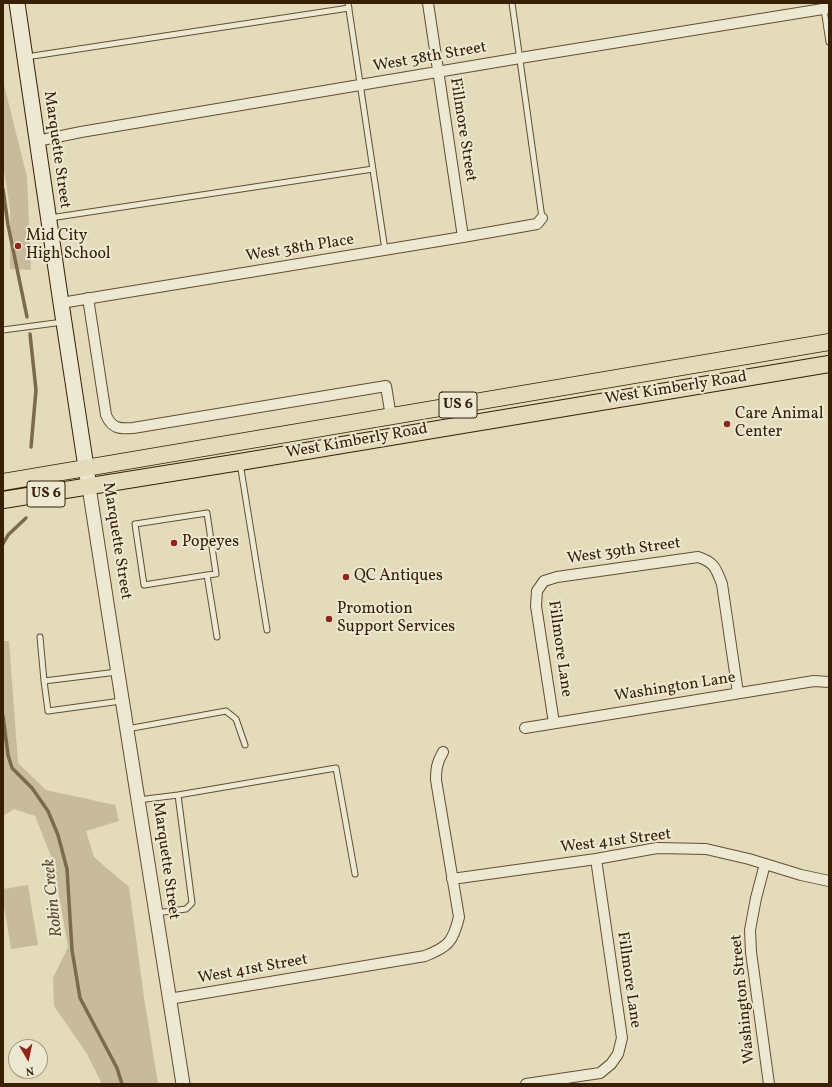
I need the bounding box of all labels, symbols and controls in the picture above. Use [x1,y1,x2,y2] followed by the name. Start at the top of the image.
[372,39,488,77] street label: West 38th Street
[444,77,480,183] street label: Fillmore Street
[38,90,74,210] street label: Marquette Street
[26,227,111,265] place label: Mid City High School
[244,231,356,267] street label: West 38th Place
[13,241,23,251] marker: Mid City High School
[604,368,748,410] street label: West Kimberly Road
[439,392,477,418] road number: US 6
[735,405,823,443] place label: Care Animal Center
[722,419,732,429] marker: Care Animal Center
[285,420,429,464] street label: West Kimberly Road
[27,481,65,507] road number: US 6
[97,481,135,601] street label: Marquette Street
[182,533,239,553] place label: Popeyes
[566,535,682,569] street label: West 39th Street
[169,538,179,548] marker: Popeyes
[354,567,443,587] place label: QC Antiques
[341,572,351,582] marker: QC Antiques
[337,600,455,638] place label: Promotion Support Services
[543,600,575,698] street label: Fillmore Lane
[324,614,334,624] marker: Promotion Support Services
[613,669,737,707] street label: Washington Lane
[147,801,183,921] street label: Marquette Street
[560,826,672,858] street label: West 41st Street
[40,858,68,938] water label: Robin Creek
[612,931,644,1029] street label: Fillmore Lane
[728,933,760,1065] street label: Washington Street
[196,951,310,989] street label: West 41st Street
[8,1039,48,1079] north arrow
[25,1062,35,1078] text: N

